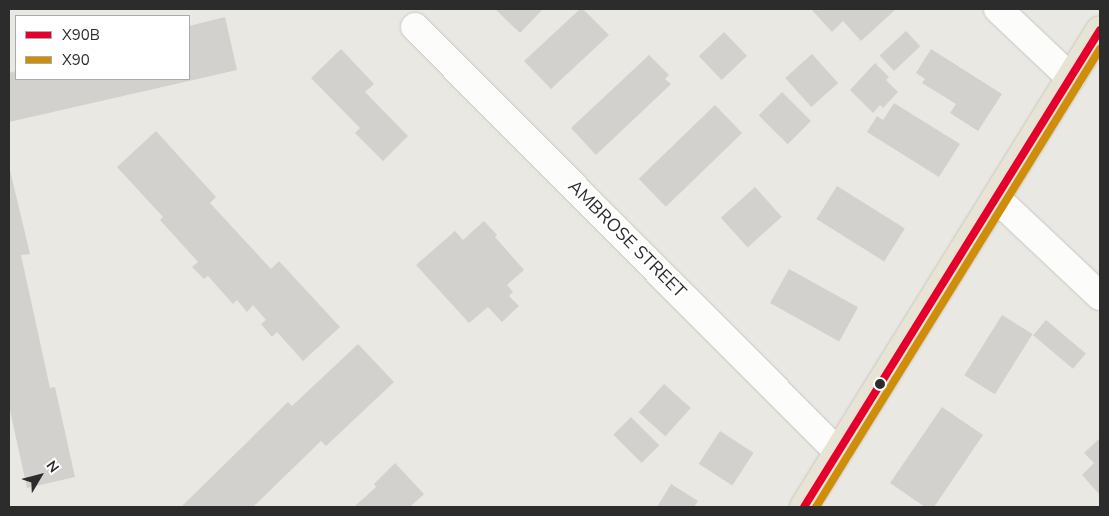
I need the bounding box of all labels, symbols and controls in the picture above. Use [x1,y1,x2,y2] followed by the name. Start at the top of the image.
[15,15,190,80] legend
[62,25,100,45] text: X90B
[62,50,90,70] text: X90
[564,176,690,302] street label: AMBROSE STREET
[875,379,885,389] unlabelled marker
[15,451,65,501] north arrow
[42,457,63,477] text: N

